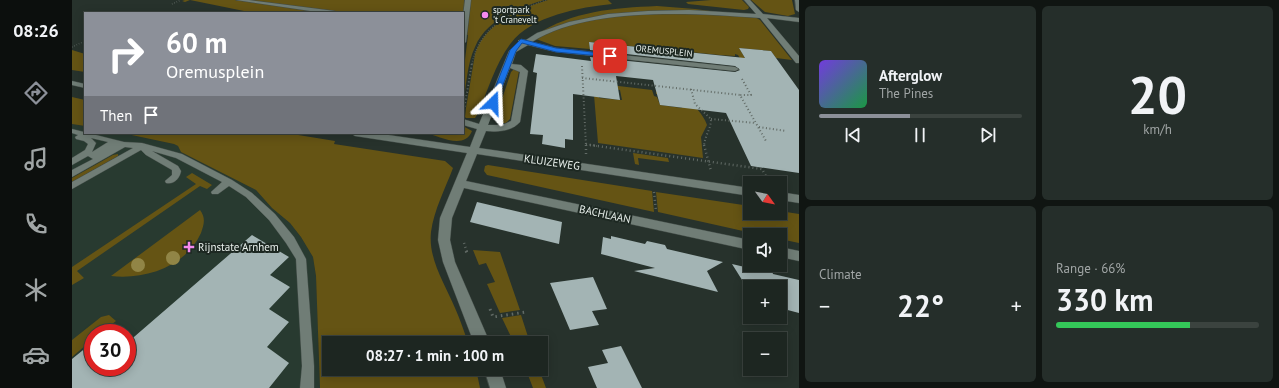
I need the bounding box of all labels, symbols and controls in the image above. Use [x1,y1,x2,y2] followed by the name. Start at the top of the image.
[493,4,537,25] place label: sportpark 't Cranevelt
[480,10,490,20] marker: sportpark 't Cranevelt
[13,19,59,42] text: 08:26
[166,24,227,61] text: 60 m
[100,28,152,80] icon: right
[593,39,627,73] pin
[635,42,693,59] street label: OREMUSPLEIN
[599,45,621,67] icon: arrive
[166,60,264,83] text: Oremusplein
[1128,61,1187,128] text: 20
[879,66,942,85] text: Afterglow
[22,79,50,107] icon: directions
[472,82,514,124] position arrow
[879,85,933,102] text: The Pines
[140,104,162,126] icon: arrive
[100,106,132,125] text: Then
[1143,121,1172,138] text: km/h
[842,124,864,146] icon: previous
[909,124,931,146] icon: pause
[977,124,999,146] icon: next
[22,145,50,173] icon: music
[523,151,581,173] street label: KLUIZEWEG
[743,176,787,220] north arrow
[743,176,787,376] map controls
[578,202,632,226] street label: BACHLAAN
[22,210,50,238] icon: phone
[743,228,787,272] button: sound
[198,240,279,254] place label: Rijnstate Arnhem
[183,241,195,253] marker: Rijnstate Arnhem
[1056,260,1125,277] text: Range · 66%
[819,266,862,283] text: Climate
[22,276,50,304] icon: climate
[743,280,787,324] button: +
[1056,280,1154,319] text: 330 km
[897,286,944,325] text: 22°
[819,292,830,320] text: −
[1011,292,1022,320] text: +
[84,324,136,376] speed limit sign: 30
[743,332,787,376] button: −
[22,341,50,369] icon: car
[366,346,504,365] text: 08:27 · 1 min · 100 m

